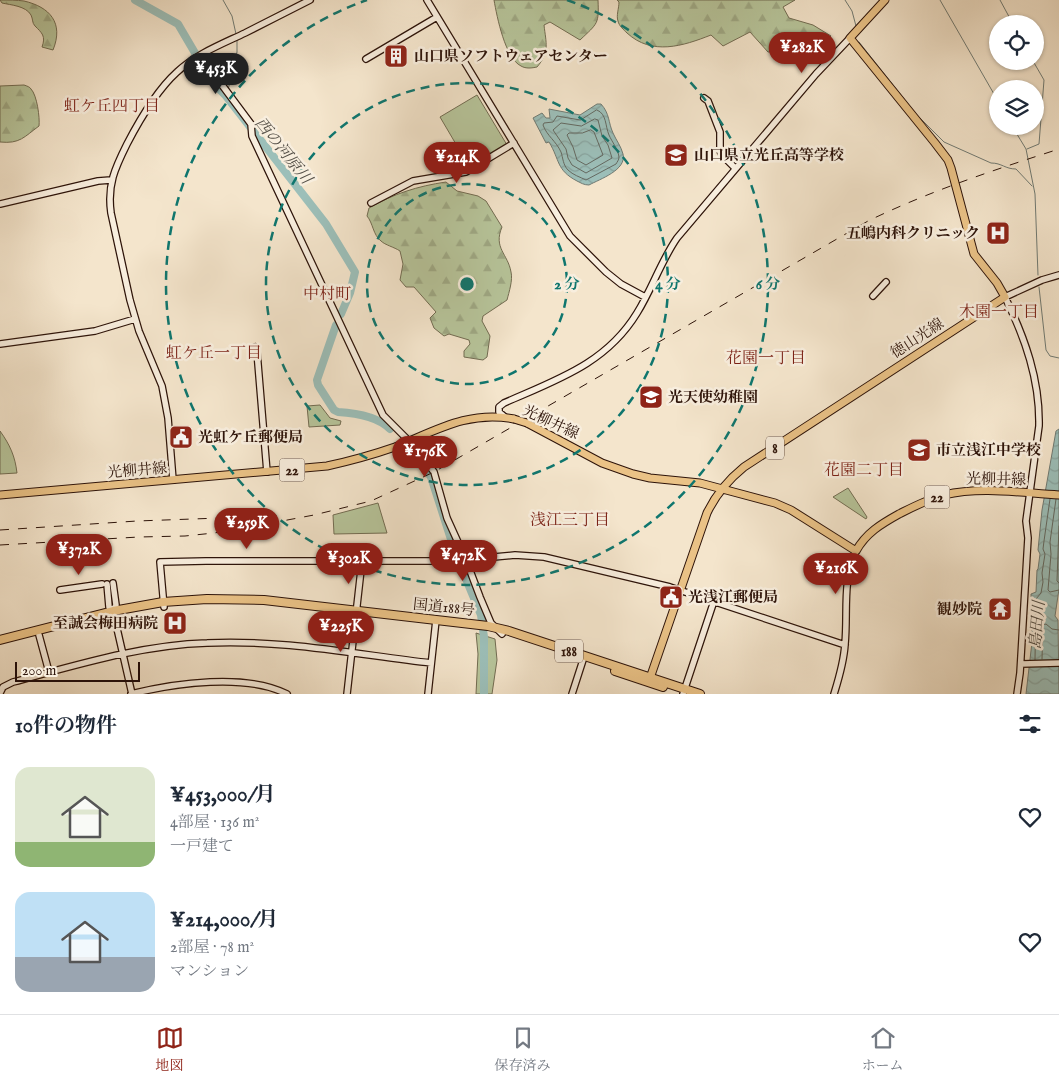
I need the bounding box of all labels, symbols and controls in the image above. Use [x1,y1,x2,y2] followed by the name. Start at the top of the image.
[989,15,1044,135] map controls
[989,15,1044,70] button: locate
[767,32,837,74] pin: ¥282K
[780,38,824,58] text: ¥282K
[383,43,409,69] building icon: 山口県ソフトウェアセンター
[414,47,608,66] place label: 山口県ソフトウェアセンター
[181,52,251,95] pin: ¥453K
[195,59,237,79] text: ¥453K
[989,80,1044,135] button: layers
[64,97,160,117] district label: 虹ケ丘四丁目
[249,114,317,190] water label: 西の河原川
[422,142,492,184] pin: ¥214K
[663,142,689,168] school or university icon: 山口県立光丘高等学校
[694,146,844,165] place label: 山口県立光丘高等学校
[435,148,479,168] text: ¥214K
[985,220,1011,246] hospital icon: 五嶋内科クリニック
[846,224,980,243] place label: 五嶋内科クリニック
[458,275,476,293] centre of rings
[554,275,580,294] text: 2 分
[655,275,681,294] text: 4 分
[756,275,780,294] text: 6 分
[303,285,351,305] district label: 中村町
[959,303,1039,323] district label: 木園一丁目
[887,314,948,363] street label: 徳山光線
[166,344,262,364] district label: 虹ケ丘一丁目
[726,349,806,369] district label: 花園一丁目
[638,384,664,410] school or university icon: 光天使幼稚園
[668,388,758,407] place label: 光天使幼稚園
[520,401,582,444] street label: 光柳井線
[168,424,194,450] public building icon: 光虹ケ丘郵便局
[198,428,303,447] place label: 光虹ケ丘郵便局
[390,436,460,478] pin: ¥176K
[766,436,784,459] road number: 8
[906,437,932,463] school or university icon: 市立浅江中学校
[936,441,1041,460] place label: 市立浅江中学校
[403,442,447,462] text: ¥176K
[106,458,168,483] street label: 光柳井線
[280,458,304,482] road number: 22
[824,461,904,481] district label: 花園二丁目
[966,469,1026,490] street label: 光柳井線
[924,486,950,508] road number: 22
[212,508,282,550] pin: ¥259K
[530,511,610,531] district label: 浅江三丁目
[225,514,269,534] text: ¥259K
[44,534,114,576] pin: ¥372K
[57,540,101,560] text: ¥372K
[428,540,498,582] pin: ¥472K
[314,542,384,585] pin: ¥302K
[440,546,486,566] text: ¥472K
[327,549,371,569] text: ¥302K
[801,552,871,595] pin: ¥216K
[814,559,858,579] text: ¥216K
[658,584,684,610] public building icon: 光浅江郵便局
[688,588,778,607] place label: 光浅江郵便局
[412,595,476,620] street label: 国道188号
[987,596,1013,622] temple icon: 観妙院
[1026,598,1050,650] water label: 島田川
[937,600,982,619] place label: 観妙院
[162,610,188,636] hospital icon: 至誠会梅田病院
[306,610,376,653] pin: ¥225K
[53,614,158,633] place label: 至誠会梅田病院
[319,617,363,637] text: ¥225K
[555,640,583,662] road number: 188
[15,659,140,682] scale bar
[22,662,56,680] text: 200 m
[1016,710,1044,738] icon: filters
[15,713,117,740] text: 10件の物件
[170,782,276,809] text: ¥453,000/月
[55,787,115,847] icon: home
[1016,803,1044,831] icon: heart
[170,813,259,833] text: 4部屋 · 136 m²
[170,837,234,857] text: 一戸建て
[170,907,279,934] text: ¥214,000/月
[55,912,115,972] icon: home
[1016,928,1044,956] icon: heart
[170,938,254,958] text: 2部屋 · 78 m²
[170,962,249,982] text: マンション
[156,1024,184,1075] tab: 地図
[495,1024,551,1075] tab: 保存済み
[862,1024,904,1075] tab: ホーム

